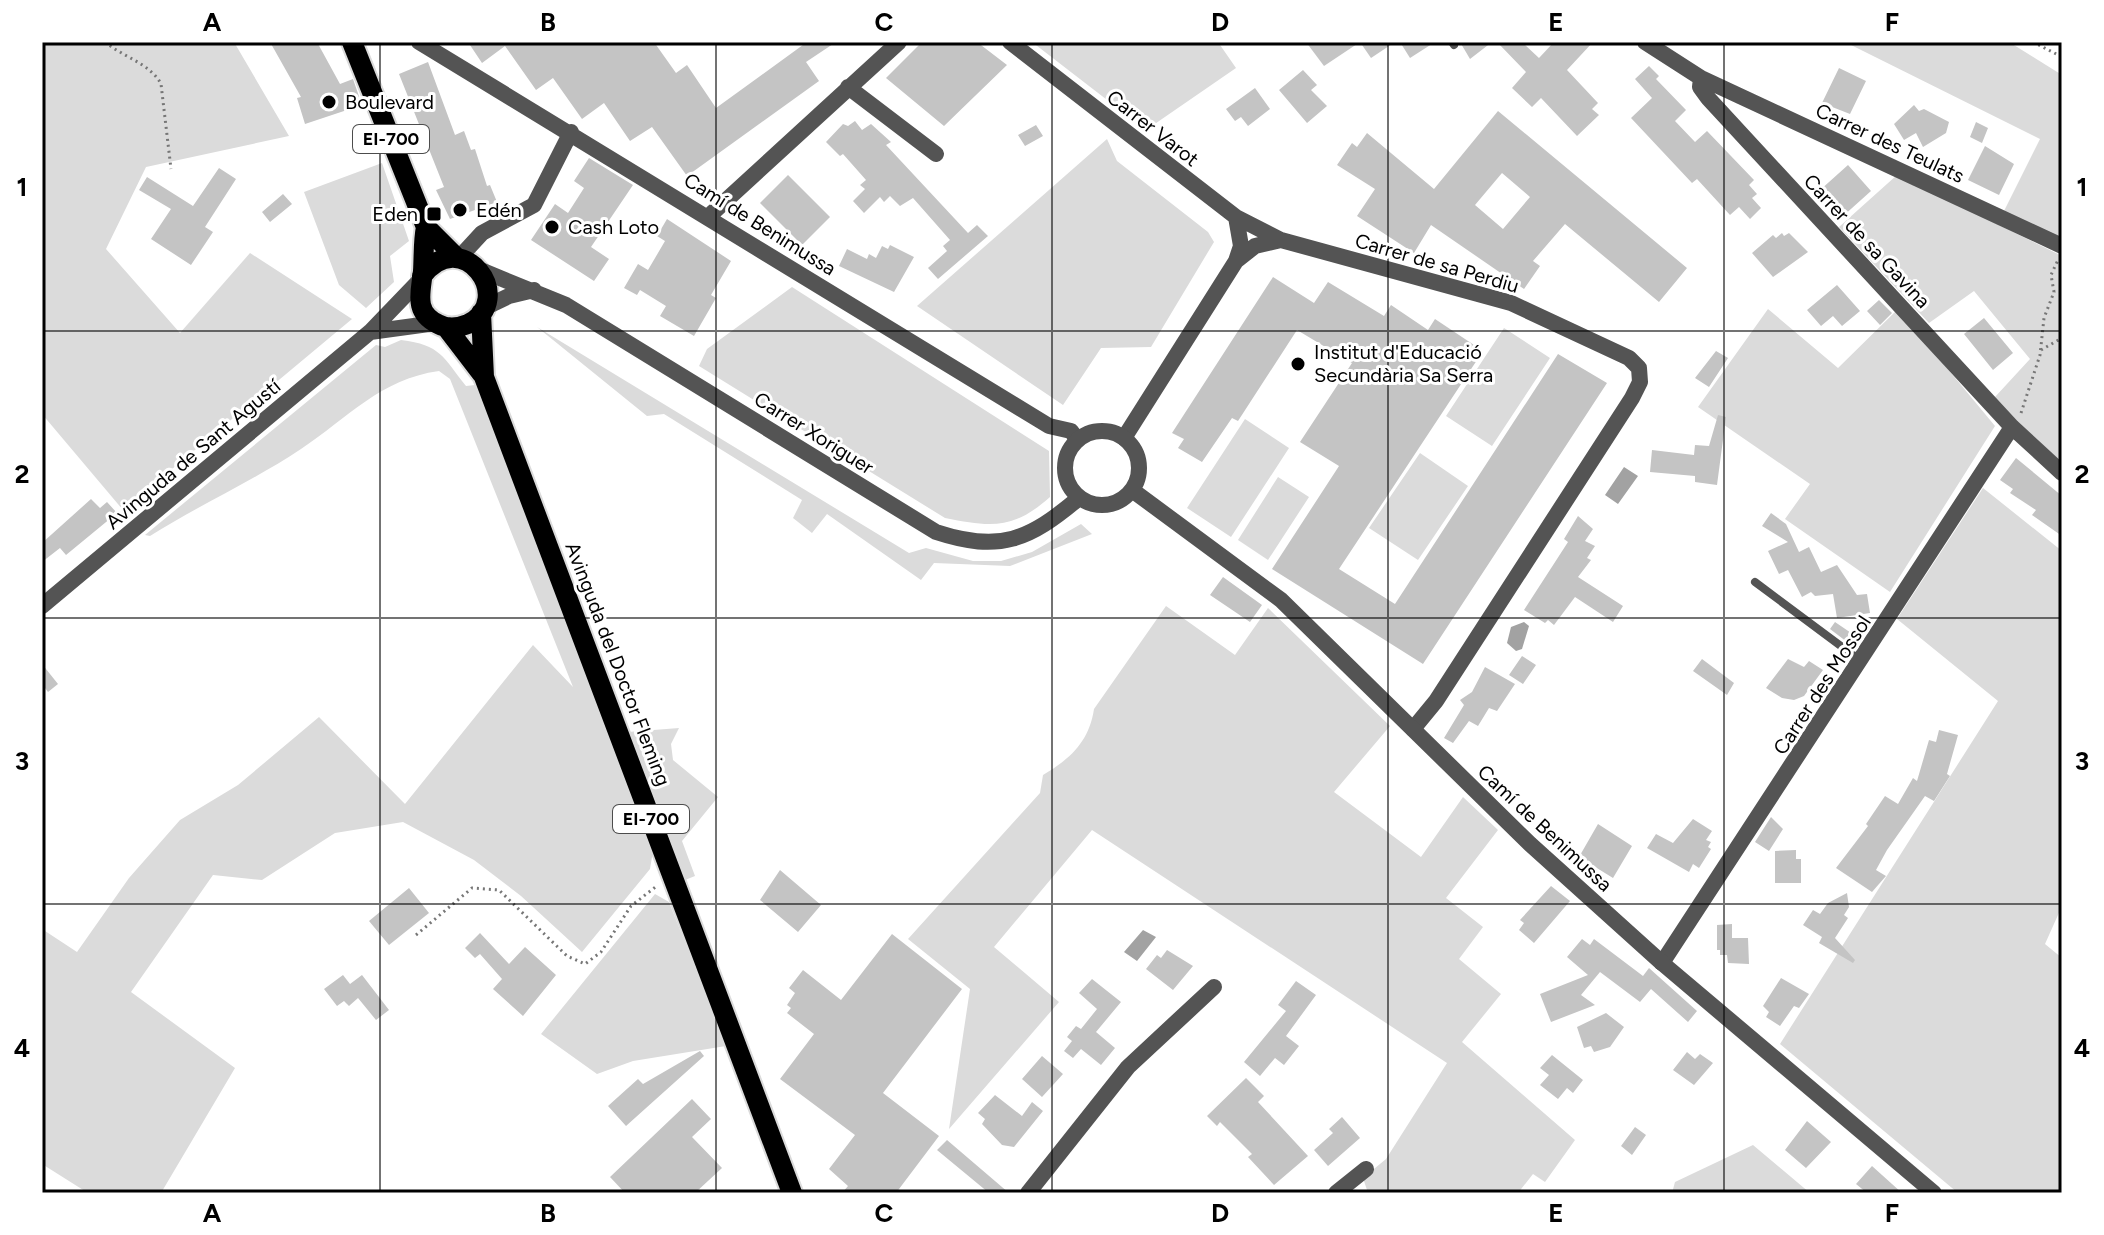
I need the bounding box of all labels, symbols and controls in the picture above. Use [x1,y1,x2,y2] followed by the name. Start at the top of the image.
[203,6,222,38] text: A
[540,6,556,38] text: B
[875,6,894,38] text: C
[1211,6,1229,38] text: D
[1548,6,1564,38] text: E
[1885,6,1899,38] text: F
[1102,85,1204,171] street label: Carrer Varot
[345,90,434,114] place label: Boulevard
[320,93,338,111] marker: Boulevard
[1812,98,1968,188] street label: Carrer des Teulats
[353,125,429,153] road number: EI-700
[680,168,840,280] street label: Camí de Benimussa
[1799,169,1935,313] street label: Carrer de sa Gavina
[17,171,27,203] text: 1
[2077,171,2087,203] text: 1
[476,198,522,222] place label: Edén
[451,201,469,219] marker: Edén
[372,202,418,226] place label: Eden
[425,205,443,223] marker: Eden
[568,215,659,239] place label: Cash Loto
[543,218,561,236] marker: Cash Loto
[1352,228,1522,298] street label: Carrer de sa Perdiu
[1314,340,1493,387] place label: Institut d'Educació Secundària Sa Serra
[1289,355,1307,373] marker: Institut d'Educació Secundària Sa Serra
[101,373,286,534] street label: Avinguda de Sant Agustí
[750,387,878,479] street label: Carrer Xoriguer
[14,458,30,490] text: 2
[2074,458,2090,490] text: 2
[560,539,676,789] street label: Avinguda del Doctor Fleming
[1768,611,1876,759] street label: Carrer des Mossol
[15,745,29,777] text: 3
[2075,745,2089,777] text: 3
[1473,760,1617,896] street label: Camí de Benimussa
[613,805,689,833] road number: EI-700
[14,1032,30,1064] text: 4
[2074,1032,2090,1064] text: 4
[203,1197,222,1229] text: A
[540,1197,556,1229] text: B
[875,1197,894,1229] text: C
[1211,1197,1229,1229] text: D
[1548,1197,1564,1229] text: E
[1885,1197,1899,1229] text: F

